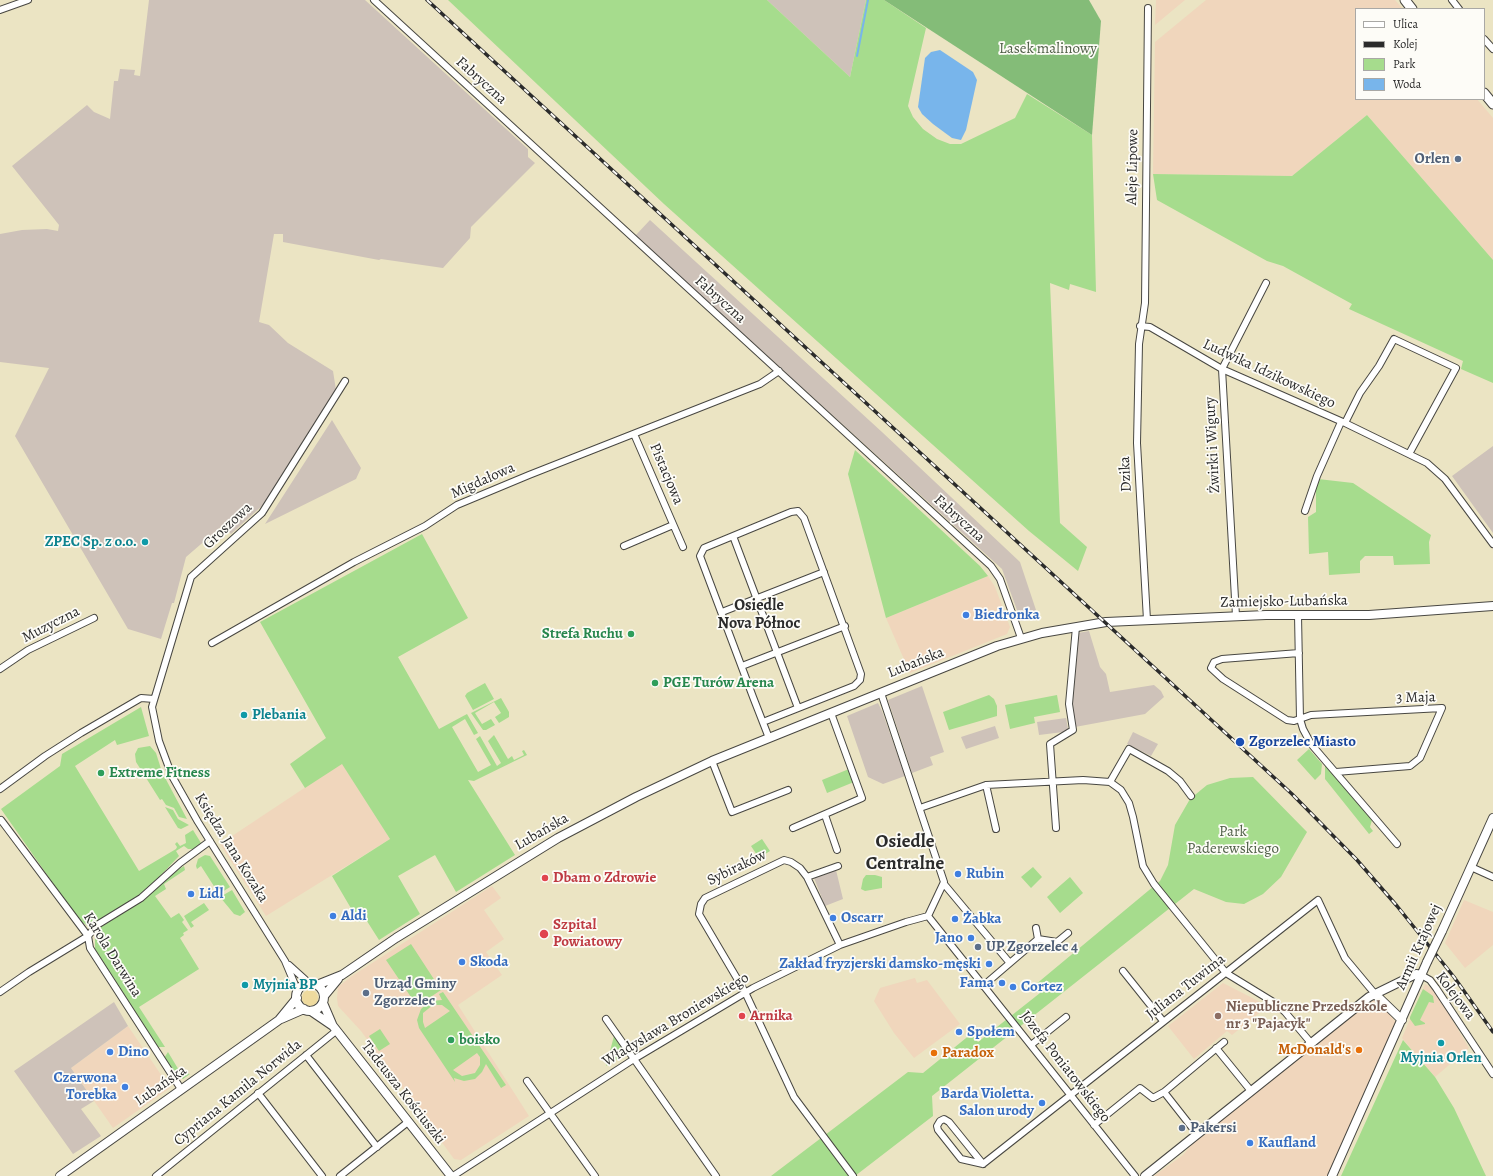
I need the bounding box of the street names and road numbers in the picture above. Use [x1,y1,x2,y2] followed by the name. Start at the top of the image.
[452,53,510,109] street label: Fabryczna
[1123,129,1143,205] street label: Aleje Lipowe
[691,272,749,328] street label: Fabryczna
[1200,335,1338,413] street label: Ludwika Idzikowskiego
[1201,396,1225,494] street label: Żwirki i Wigury
[645,441,687,507] street label: Pistacjowa
[1116,456,1136,492] street label: Dzika
[448,459,518,503] street label: Migdałowa
[930,491,988,547] street label: Fabryczna
[200,499,256,553] street label: Groszowa
[1220,592,1348,612] street label: Zamiejsko-Lubańska
[19,603,83,647] street label: Muzyczna
[885,644,947,682] street label: Lubańska
[1396,689,1436,707] street label: 3 Maja
[190,790,272,906] street label: Księdza Jana Kozaka
[512,809,572,855] street label: Lubańska
[704,846,770,890] street label: Sybiraków
[1392,901,1446,993] street label: Armii Krajowej
[79,909,145,1001] street label: Karola Darwina
[1143,950,1229,1024] street label: Juliana Tuwima
[600,969,752,1071] street label: Władysława Broniewskiego
[1431,969,1479,1023] street label: Kolejowa
[1016,1008,1114,1126] street label: Józefa Poniatowskiego
[170,1036,306,1150] street label: Cypriana Kamila Norwida
[357,1038,449,1148] street label: Tadeusza Kościuszki
[132,1062,190,1110] street label: Lubańska

